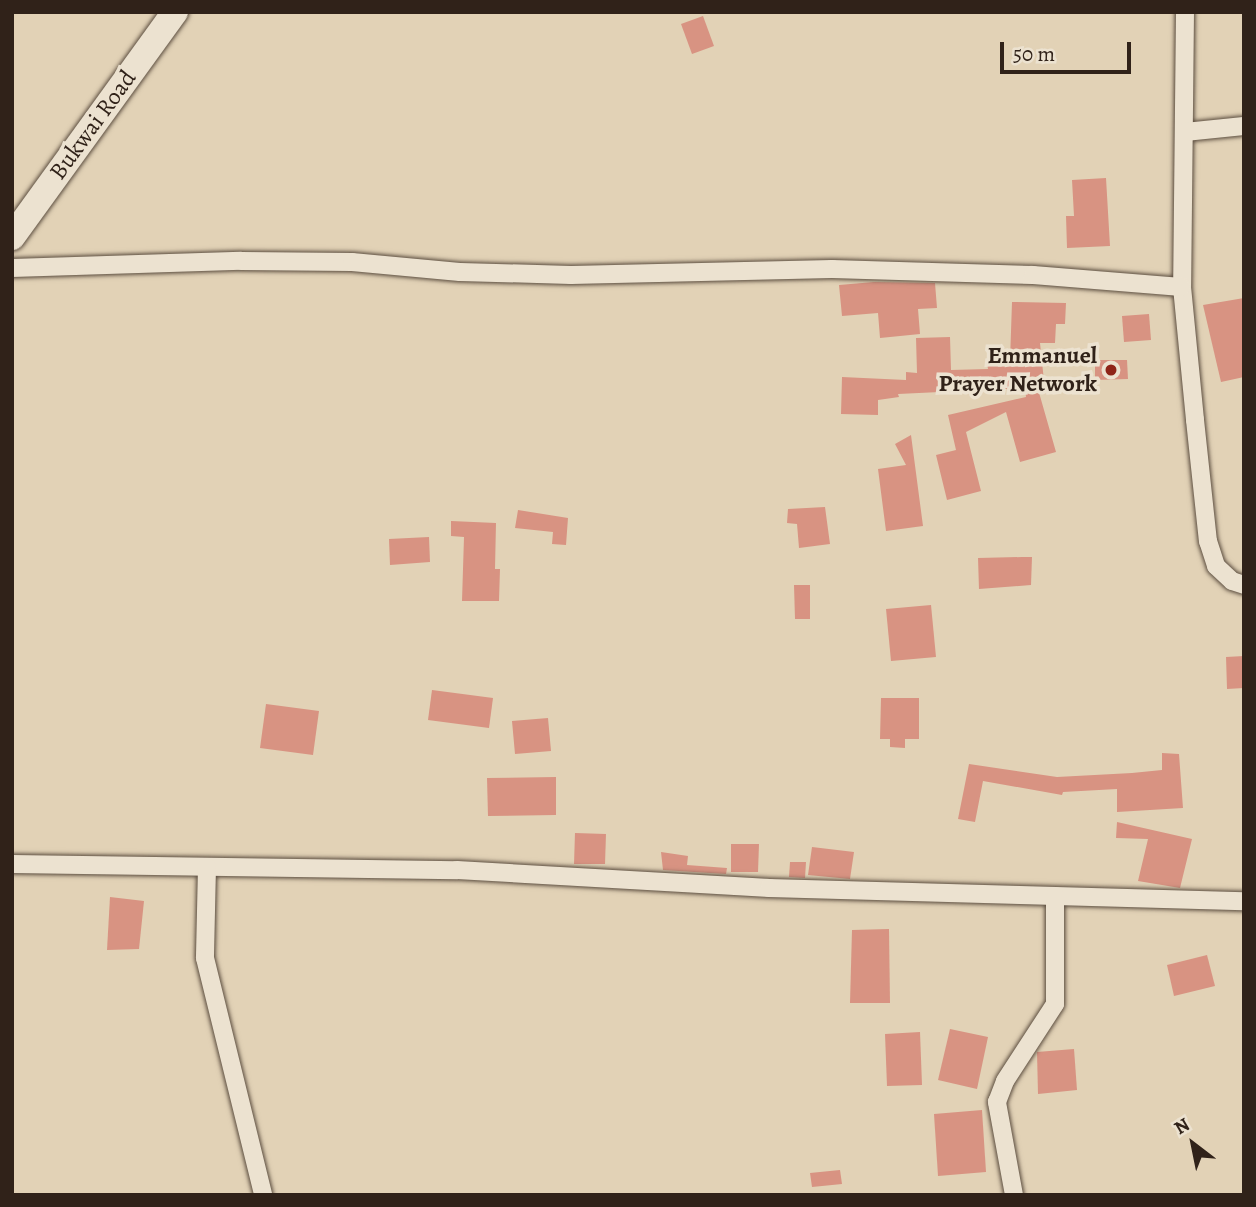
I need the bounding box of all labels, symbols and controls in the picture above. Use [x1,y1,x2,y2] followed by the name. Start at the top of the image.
[1004,28,1135,72] scale bar
[1013,40,1055,68] text: 50 m
[44,65,142,185] street label: Bukwai Road
[939,342,1097,398] place label: Emmanuel Prayer Network
[1103,362,1119,378] marker: Emmanuel Prayer Network
[1158,1109,1228,1179] north arrow
[1169,1111,1195,1141] text: N

